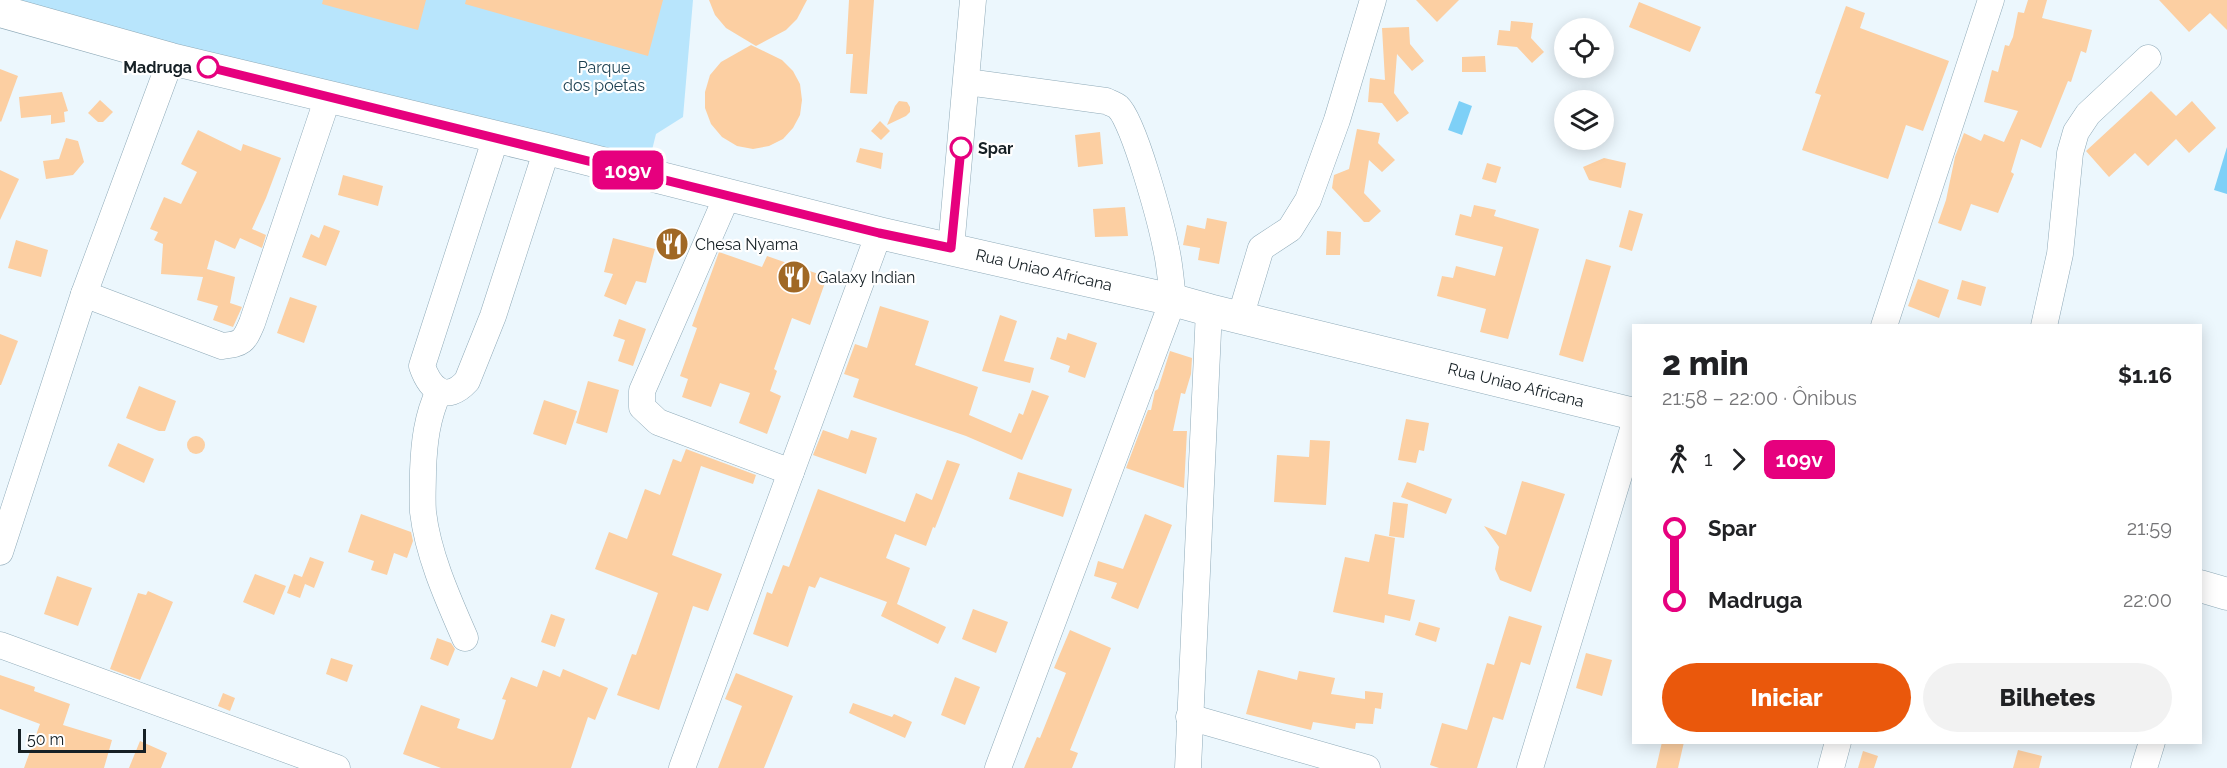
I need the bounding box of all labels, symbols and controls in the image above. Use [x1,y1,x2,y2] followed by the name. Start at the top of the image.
[1554,18,1614,150] map controls
[1554,18,1614,78] button: locate
[197,56,219,78] marker: Madruga
[123,58,192,77] place label: Madruga
[563,58,645,95] park label: Parque dos poetas
[1554,90,1614,150] button: layers
[950,137,972,159] marker: Spar
[978,139,1013,158] place label: Spar
[586,150,670,190] line badge: 109v
[604,158,652,183] text: 109v
[654,226,690,262] restaurant icon: Chesa Nyama
[695,235,798,254] place label: Chesa Nyama
[974,245,1114,295] street label: Rua Uniao Africana
[776,259,812,295] restaurant icon: Galaxy Indian
[817,268,915,287] place label: Galaxy Indian
[1662,344,1749,383] text: 2 min
[1446,359,1586,411] street label: Rua Uniao Africana
[2118,362,2172,388] text: $1.16
[1662,386,1857,410] text: 21:58 – 22:00 · Ônibus
[1662,443,1695,476] icon: walk
[1722,443,1755,476] icon: forward
[1704,447,1713,471] text: 1
[1776,447,1823,472] text: 109v
[1708,515,1757,541] text: Spar
[2127,516,2172,540] text: 21:59
[1708,587,1802,613] text: Madruga
[2123,588,2172,612] text: 22:00
[1662,663,1911,732] button: Iniciar
[1923,663,2172,732] button: Bilhetes
[18,726,146,754] scale bar
[27,730,64,749] text: 50 m

